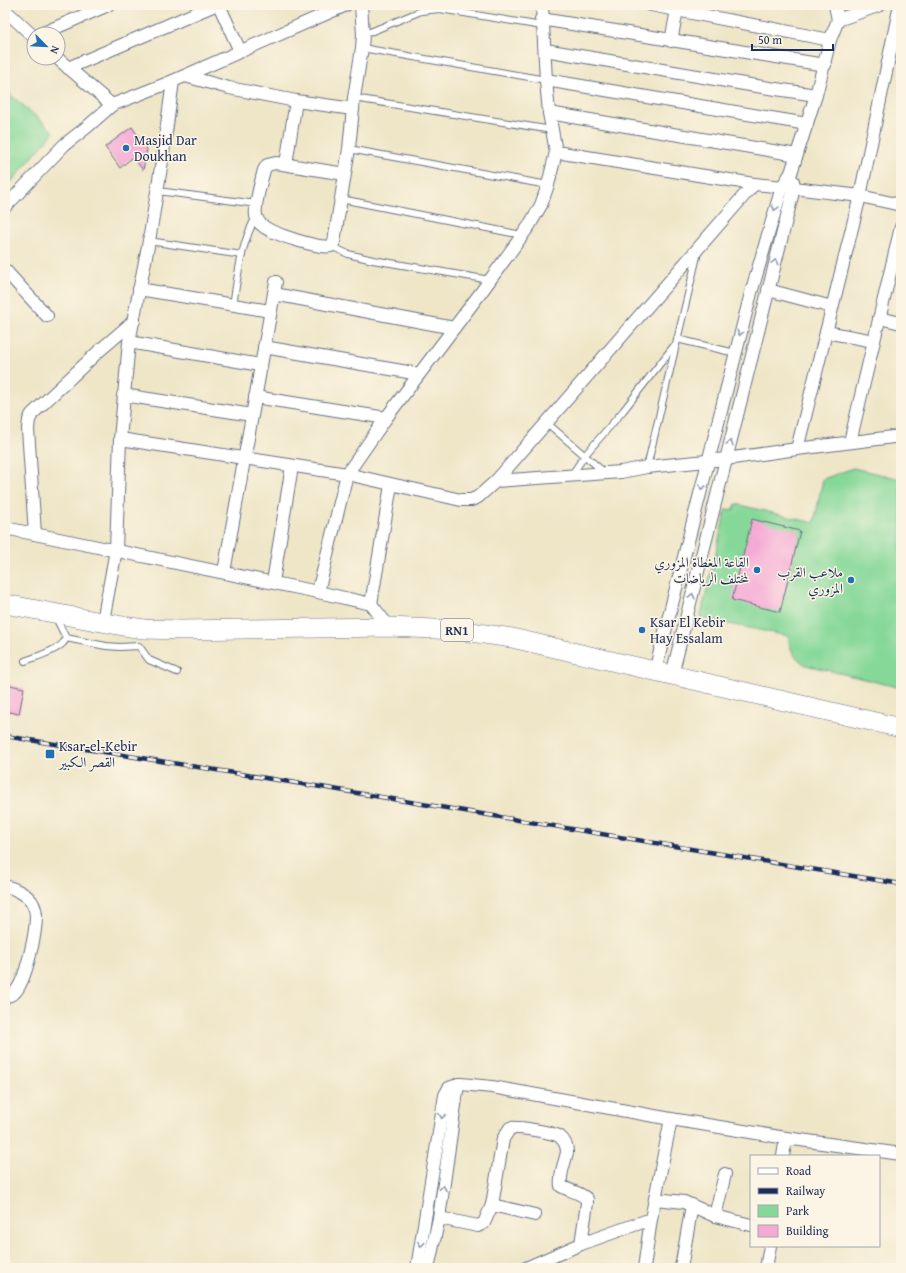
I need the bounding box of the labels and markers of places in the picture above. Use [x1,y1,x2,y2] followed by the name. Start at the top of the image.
[134,130,197,166] place label: Masjid Dar Doukhan
[121,143,131,153] marker: Masjid Dar Doukhan
[654,552,749,588] place label: القاعة المغطاة المزوري لمختلف الرياضات
[777,562,843,600] place label: ملاعب القرب المزوري
[752,565,762,575] marker: القاعة المغطاة المزوري لمختلف الرياضات
[846,575,856,585] marker: ملاعب القرب المزوري
[650,612,725,648] place label: Ksar El Kebir Hay Essalam
[637,625,647,635] marker: Ksar El Kebir Hay Essalam
[57,736,137,772] place label: Ksar-el-Kebir القصر الكبير
[44,748,56,760] marker: Ksar-el-Kebir القصر الكبير

